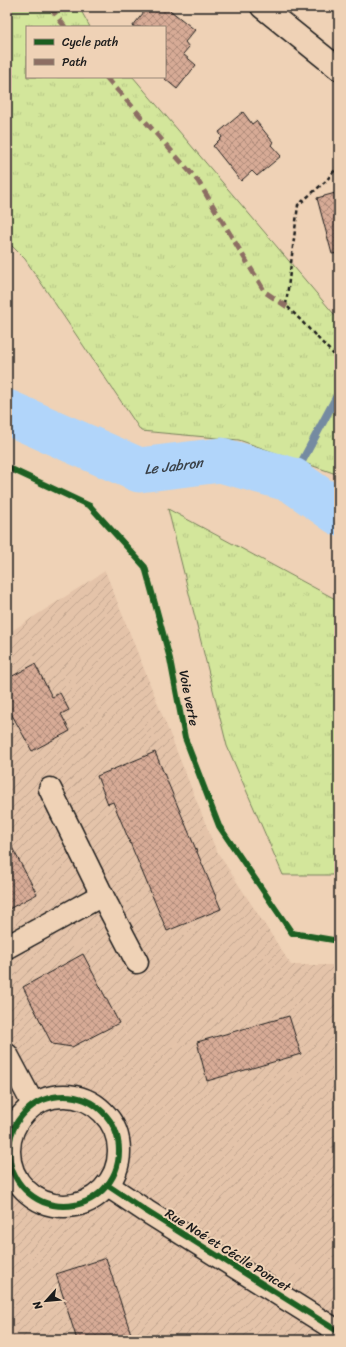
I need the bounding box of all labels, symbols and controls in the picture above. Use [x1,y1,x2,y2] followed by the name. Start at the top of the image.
[26,26,166,78] legend
[62,31,118,53] text: Cycle path
[62,51,87,73] text: Path
[143,450,206,482] water label: Le Jabron
[172,668,206,728] street label: Voie verte
[161,1202,296,1298] street label: Rue Noé et Cécile Poncet
[26,1281,66,1321] north arrow
[27,1297,48,1314] text: N

